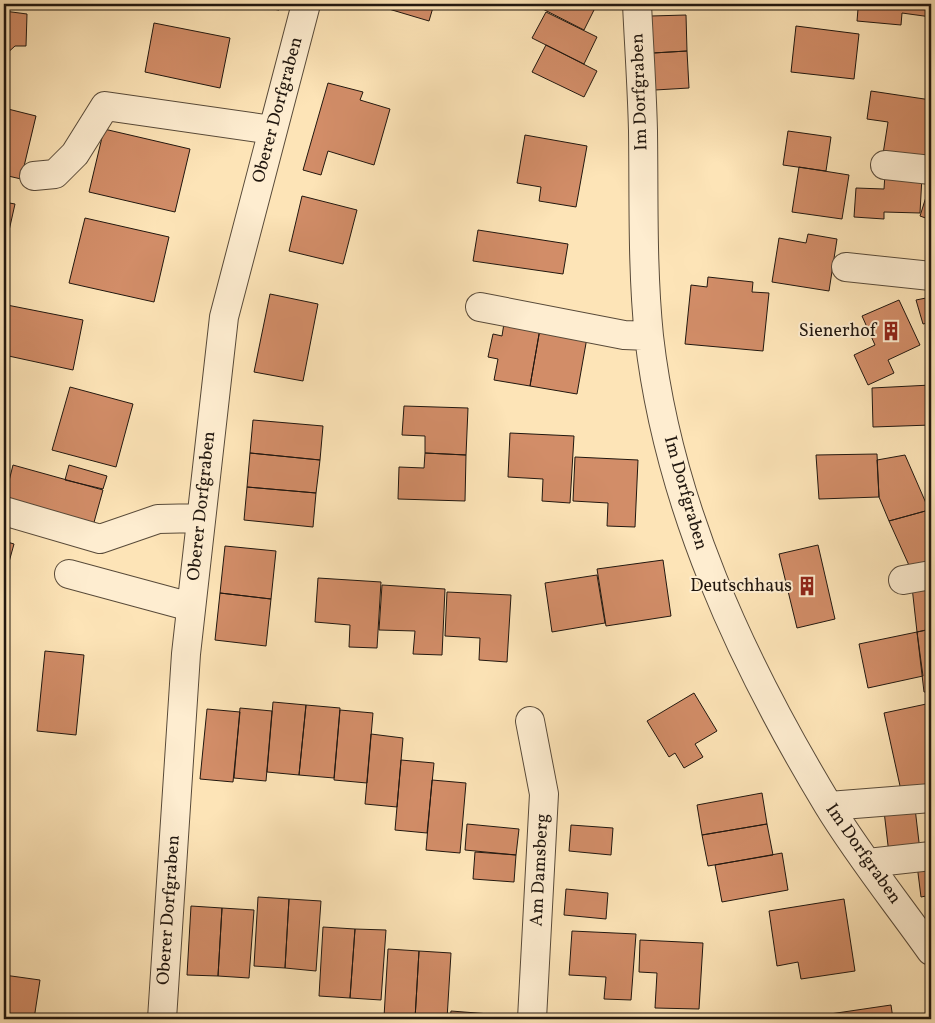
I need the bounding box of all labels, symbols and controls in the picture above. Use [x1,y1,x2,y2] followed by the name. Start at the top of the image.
[625,33,655,151] street label: Im Dorfgraben
[246,34,310,186] street label: Oberer Dorfgraben
[799,319,878,344] place label: Sienerhof
[880,320,902,342] building icon: Sienerhof
[182,430,222,582] street label: Oberer Dorfgraben
[657,433,713,553] street label: Im Dorfgraben
[690,574,792,599] place label: Deutschhaus
[796,575,818,597] building icon: Deutschhaus
[819,799,907,909] street label: Im Dorfgraben
[525,813,555,927] street label: Am Damsberg
[151,834,187,986] street label: Oberer Dorfgraben

